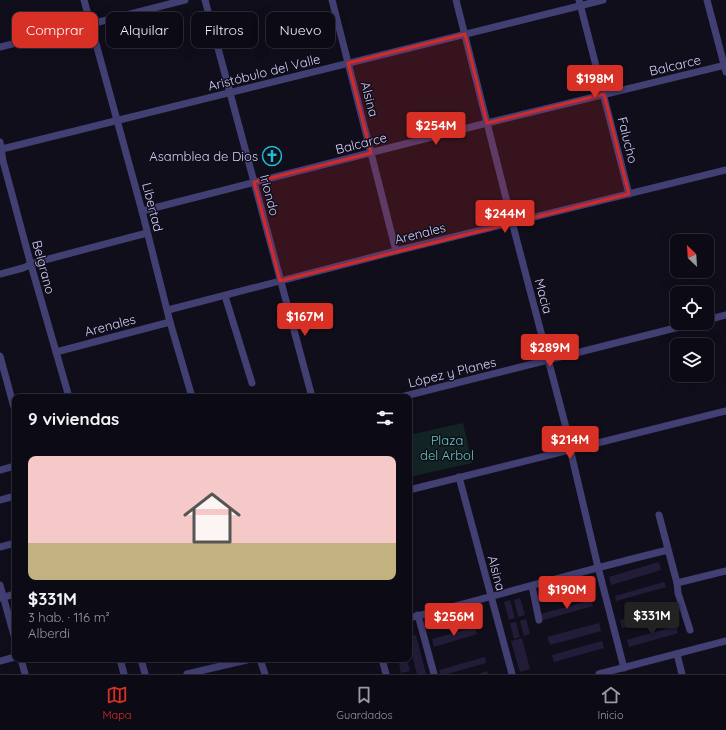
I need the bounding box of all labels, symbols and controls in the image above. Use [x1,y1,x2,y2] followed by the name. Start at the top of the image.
[12,12,98,48] chip: Comprar
[106,12,183,48] chip: Alquilar
[191,12,258,48] chip: Filtros
[266,12,335,48] chip: Nuevo
[206,50,322,94] street label: Aristóbulo del Valle
[648,51,702,79] street label: Balcarce
[567,65,623,99] pin: $198M
[576,70,614,86] text: $198M
[358,80,382,118] street label: Alsina
[408,112,464,146] pin: $254M
[615,115,642,165] street label: Falucho
[416,117,456,133] text: $254M
[334,129,388,157] street label: Balcarce
[261,145,283,167] church icon: Asamblea de Dios
[149,148,258,164] place label: Asamblea de Dios
[257,173,283,218] street label: Iriondo
[139,181,167,233] street label: Libertad
[477,200,533,234] pin: $244M
[484,205,526,221] text: $244M
[393,219,447,247] street label: Arenales
[670,234,714,278] north arrow
[670,234,714,382] map controls
[29,238,59,296] street label: Belgrano
[532,277,556,315] street label: Macia
[670,286,714,330] button: locate
[277,303,333,337] pin: $167M
[286,308,324,324] text: $167M
[83,311,137,339] street label: Arenales
[522,334,578,368] pin: $289M
[670,338,714,382] button: layers
[530,339,570,355] text: $289M
[406,353,498,391] street label: López y Planes
[374,407,396,429] icon: filters
[28,408,119,429] text: 9 viviendas
[542,426,598,460] pin: $214M
[551,431,589,447] text: $214M
[420,432,474,463] park label: Plaza del Arbol
[176,482,248,554] icon: home
[485,554,509,592] street label: Alsina
[539,576,595,610] pin: $190M
[548,581,586,597] text: $190M
[28,588,77,609] text: $331M
[624,602,680,636] pin: $331M
[426,603,482,637] pin: $256M
[633,607,671,623] text: $331M
[434,608,474,624] text: $256M
[28,609,110,625] text: 3 hab. · 116 m²
[28,625,70,641] text: Alberdi
[102,684,132,722] tab: Mapa
[336,684,393,722] tab: Guardados
[597,684,624,722] tab: Inicio

